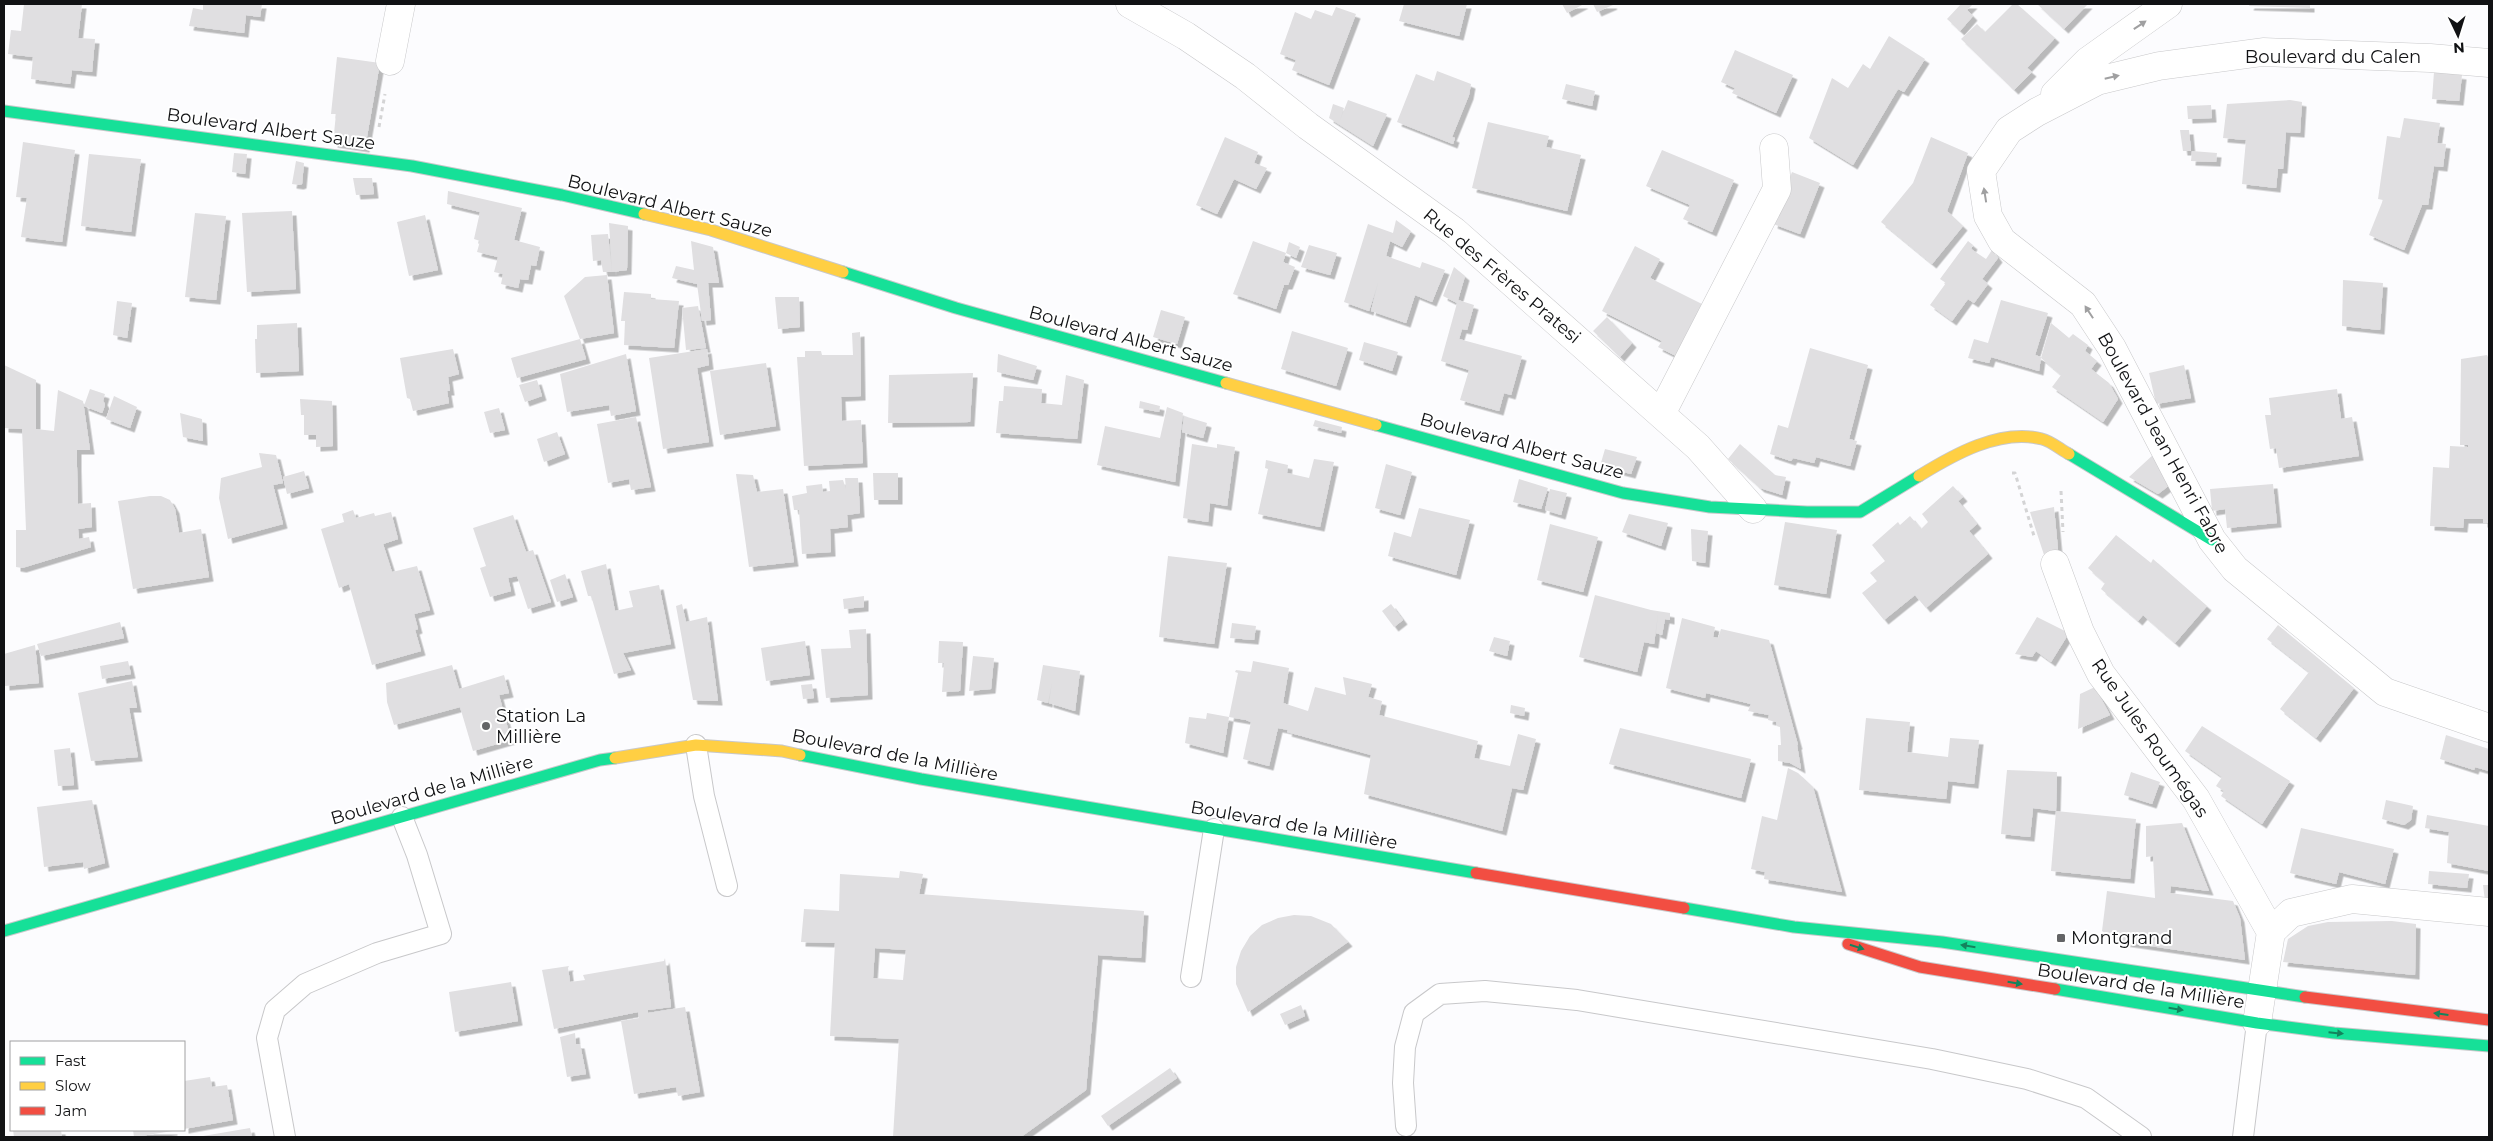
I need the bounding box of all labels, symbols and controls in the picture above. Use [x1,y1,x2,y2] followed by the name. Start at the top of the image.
[2433,10,2483,60] north arrow
[2133,20,2147,30] one-way arrow
[2453,39,2465,57] text: N
[2245,46,2421,68] street label: Boulevard du Calen
[2105,73,2120,81] one-way arrow
[165,103,377,155] street label: Boulevard Albert Sauze
[565,170,775,242] street label: Boulevard Albert Sauze
[1980,187,1988,203] one-way arrow
[1419,204,1585,348] street label: Rue des Frères Pratesi
[1027,301,1236,377] street label: Boulevard Albert Sauze
[2084,306,2093,319] one-way arrow
[2093,329,2233,558] street label: Boulevard Jean Henri Fabre
[1418,408,1627,484] street label: Boulevard Albert Sauze
[2087,654,2213,822] street label: Rue Jules Roumégas
[496,705,586,748] place label: Station La Millière
[480,720,492,732] marker: Station La Millière
[790,724,1000,786] street label: Boulevard de la Millière
[328,750,536,829] street label: Boulevard de la Millière
[1189,796,1399,854] street label: Boulevard de la Millière
[2071,927,2172,949] place label: Montgrand
[2055,932,2067,944] marker: Montgrand
[1960,941,1976,949] one-way arrow
[1850,944,1865,951] one-way arrow
[2036,959,2246,1013] street label: Boulevard de la Millière
[2008,979,2024,987] one-way arrow
[2168,1006,2184,1014] one-way arrow
[2433,1010,2449,1018] one-way arrow
[2329,1029,2345,1037] one-way arrow
[10,1041,185,1131] legend
[55,1051,86,1070] text: Fast
[55,1076,91,1095] text: Slow
[54,1101,87,1120] text: Jam

